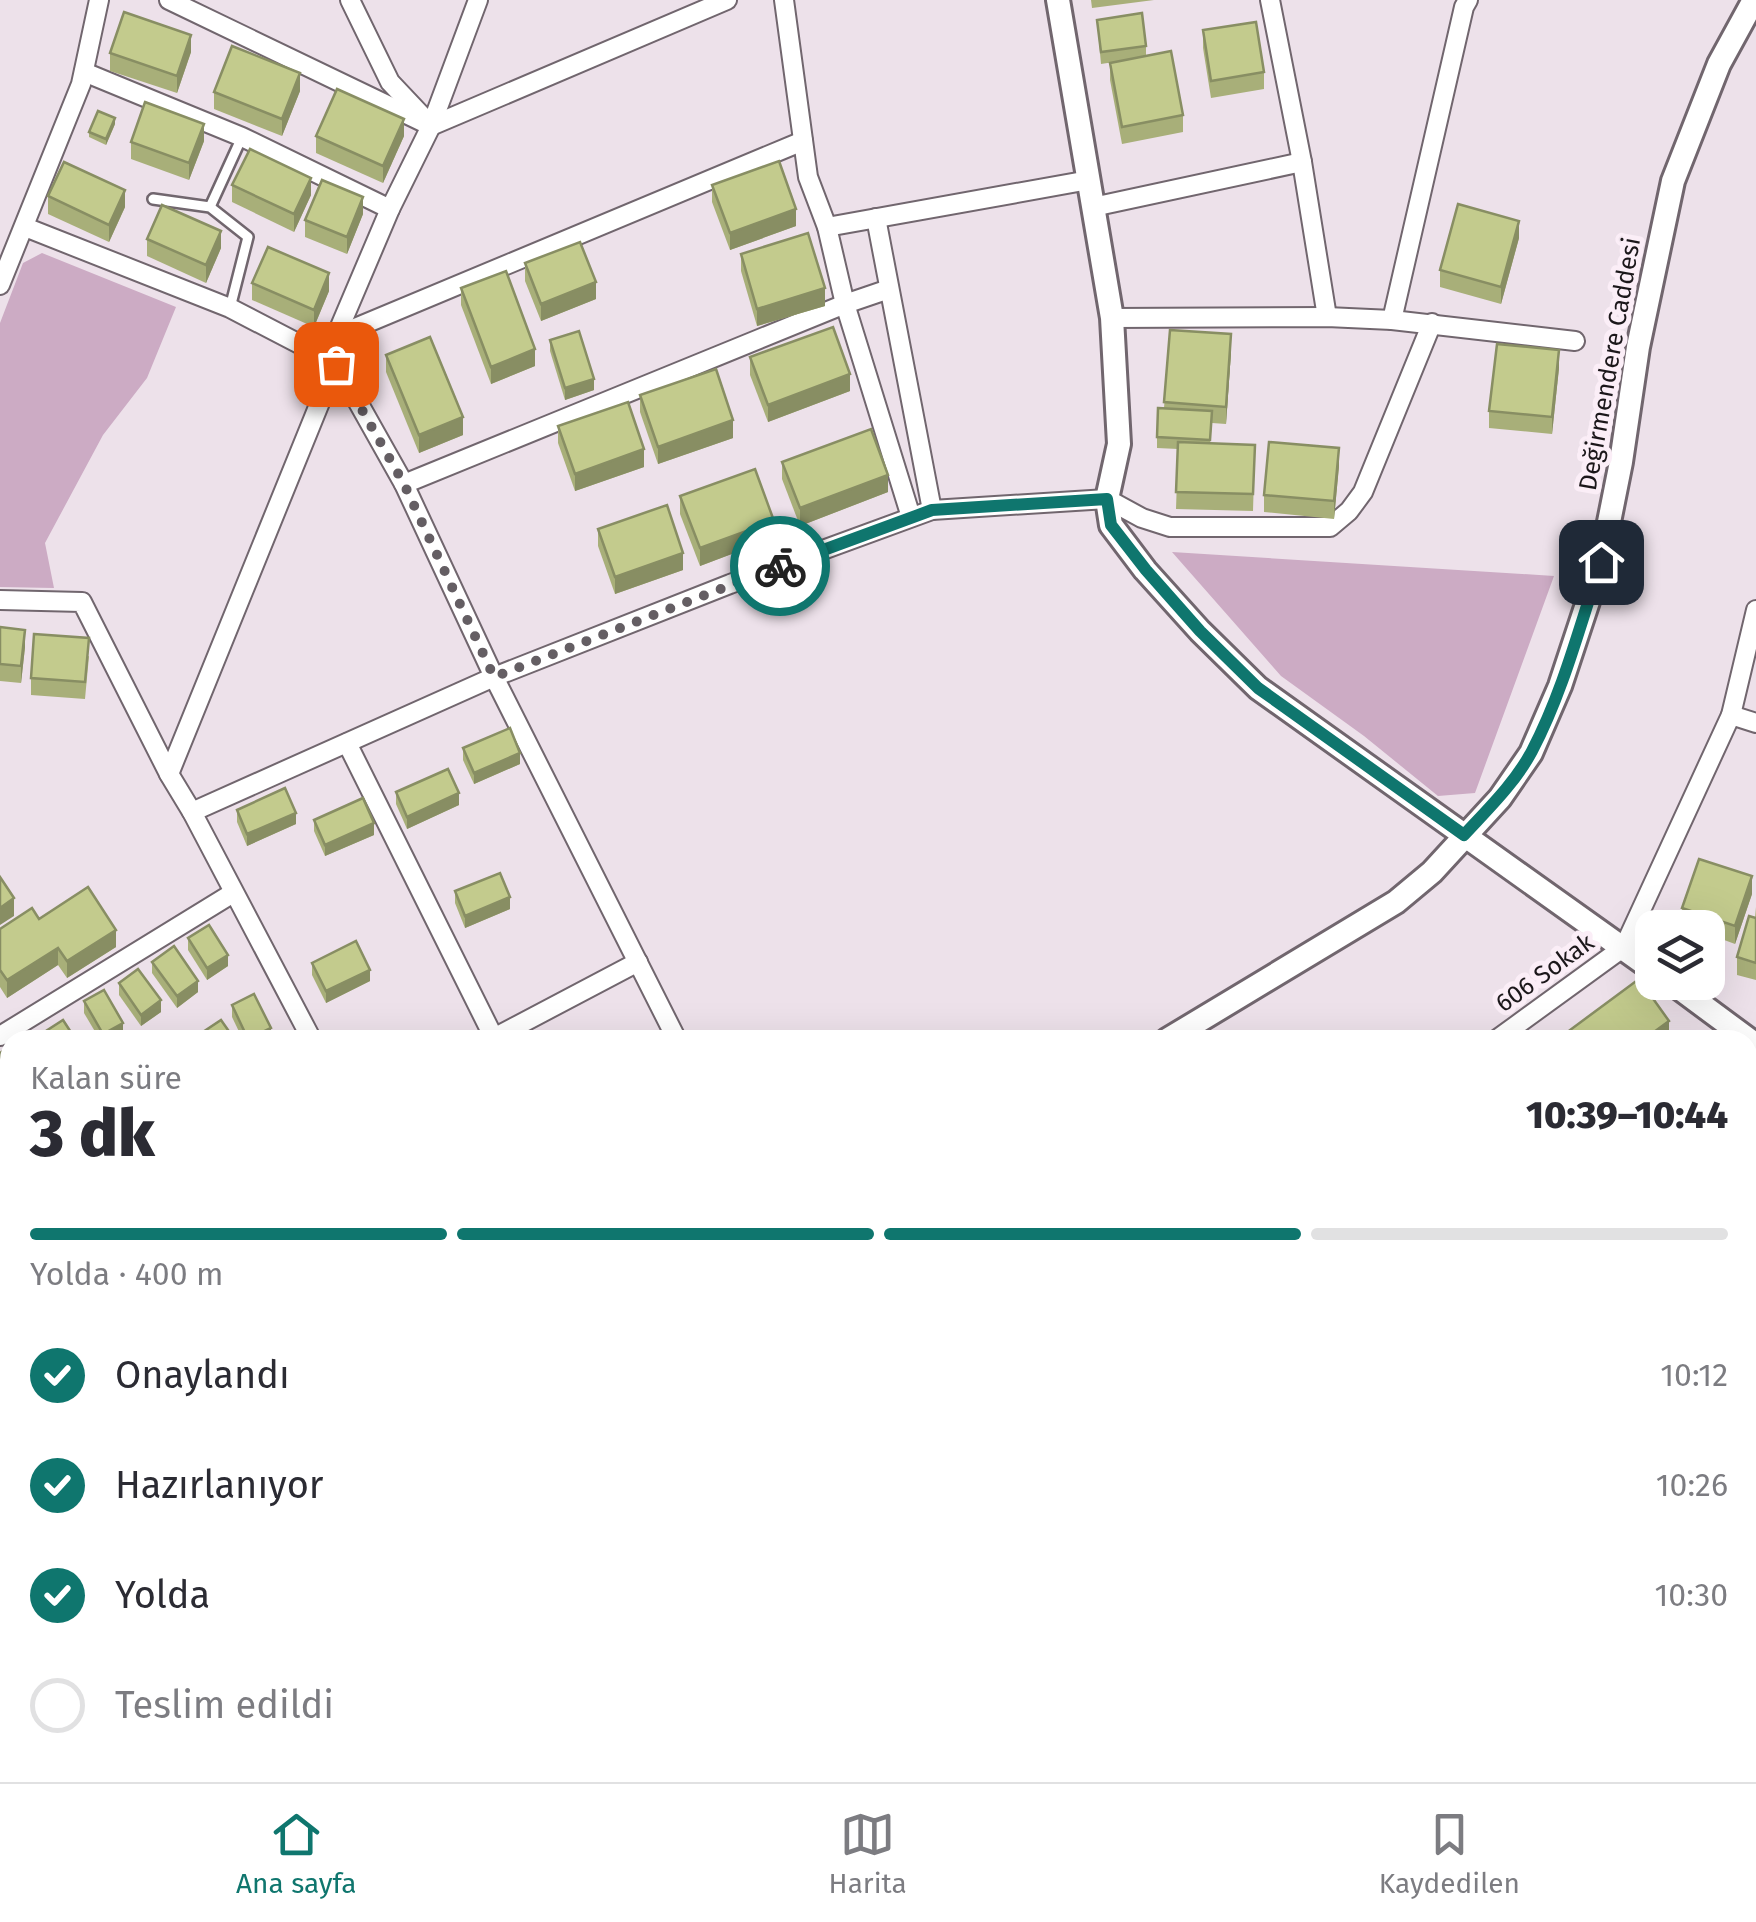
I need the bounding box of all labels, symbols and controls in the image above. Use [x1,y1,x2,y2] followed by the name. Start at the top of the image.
[1573,235,1647,493] street label: Değirmendere Caddesi
[294,322,379,407] pin
[309,337,364,392] icon: bag
[730,516,830,616] courier
[1559,520,1644,605] pin
[1574,535,1629,590] icon: home
[753,539,808,594] icon: bike
[1635,910,1725,1000] map controls
[1635,910,1725,1000] button: layers
[1490,927,1600,1019] street label: 606 Sokak
[30,1059,182,1097] text: Kalan süre
[1526,1092,1728,1138] text: 10:39–10:44
[30,1095,155,1173] text: 3 dk
[30,1255,223,1293] text: Yolda · 400 m
[30,1348,85,1403] icon: check
[115,1352,290,1398] text: Onaylandı
[1660,1356,1728,1394] text: 10:12
[30,1458,85,1513] icon: check
[115,1462,324,1508] text: Hazırlanıyor
[1656,1466,1728,1504] text: 10:26
[30,1568,85,1623] icon: check
[115,1572,210,1618] text: Yolda
[1654,1576,1728,1614] text: 10:30
[115,1682,334,1728] text: Teslim edildi
[236,1807,357,1900] tab: Ana sayfa
[829,1807,907,1900] tab: Harita
[1379,1807,1520,1900] tab: Kaydedilen

